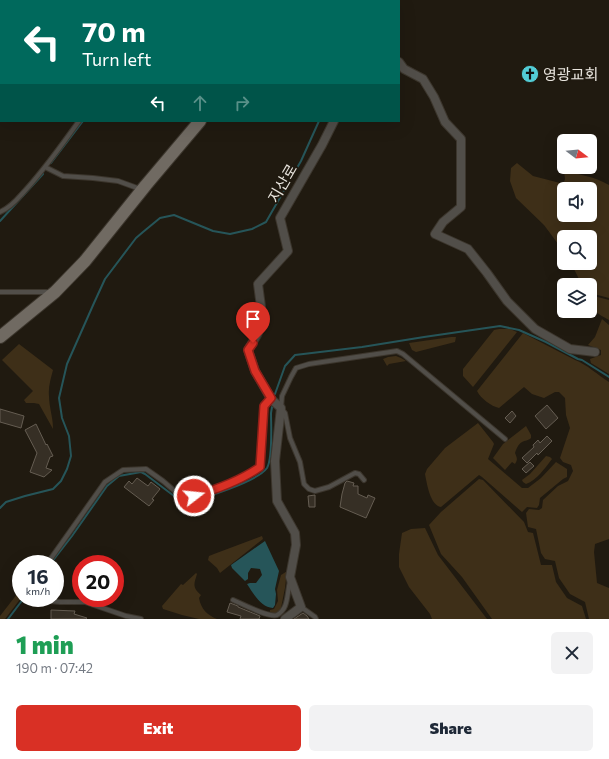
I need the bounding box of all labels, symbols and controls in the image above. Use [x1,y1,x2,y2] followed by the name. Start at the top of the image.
[82,14,146,48] text: 70 m
[16,16,68,68] icon: left
[82,48,151,70] text: Turn left
[520,64,540,84] church icon: 영광교회
[543,65,598,83] place label: 영광교회
[147,92,169,114] icon: left
[189,92,211,114] icon: ahead
[231,92,253,114] icon: right
[557,134,597,174] north arrow
[557,134,597,318] map controls
[264,161,300,205] street label: 지산로
[557,182,597,222] button: sound
[557,230,597,270] button: search
[557,278,597,318] button: layers
[236,302,270,343] pin
[242,308,264,330] icon: arrive
[173,475,215,517] position arrow
[72,555,124,607] speed limit sign: 20
[27,564,49,588] text: 16
[26,585,50,597] text: km/h
[16,630,74,659] text: 1 min
[551,632,593,674] button: close
[16,660,93,676] text: 190 m · 07:42
[16,705,301,751] button: Exit
[309,705,593,751] button: Share

